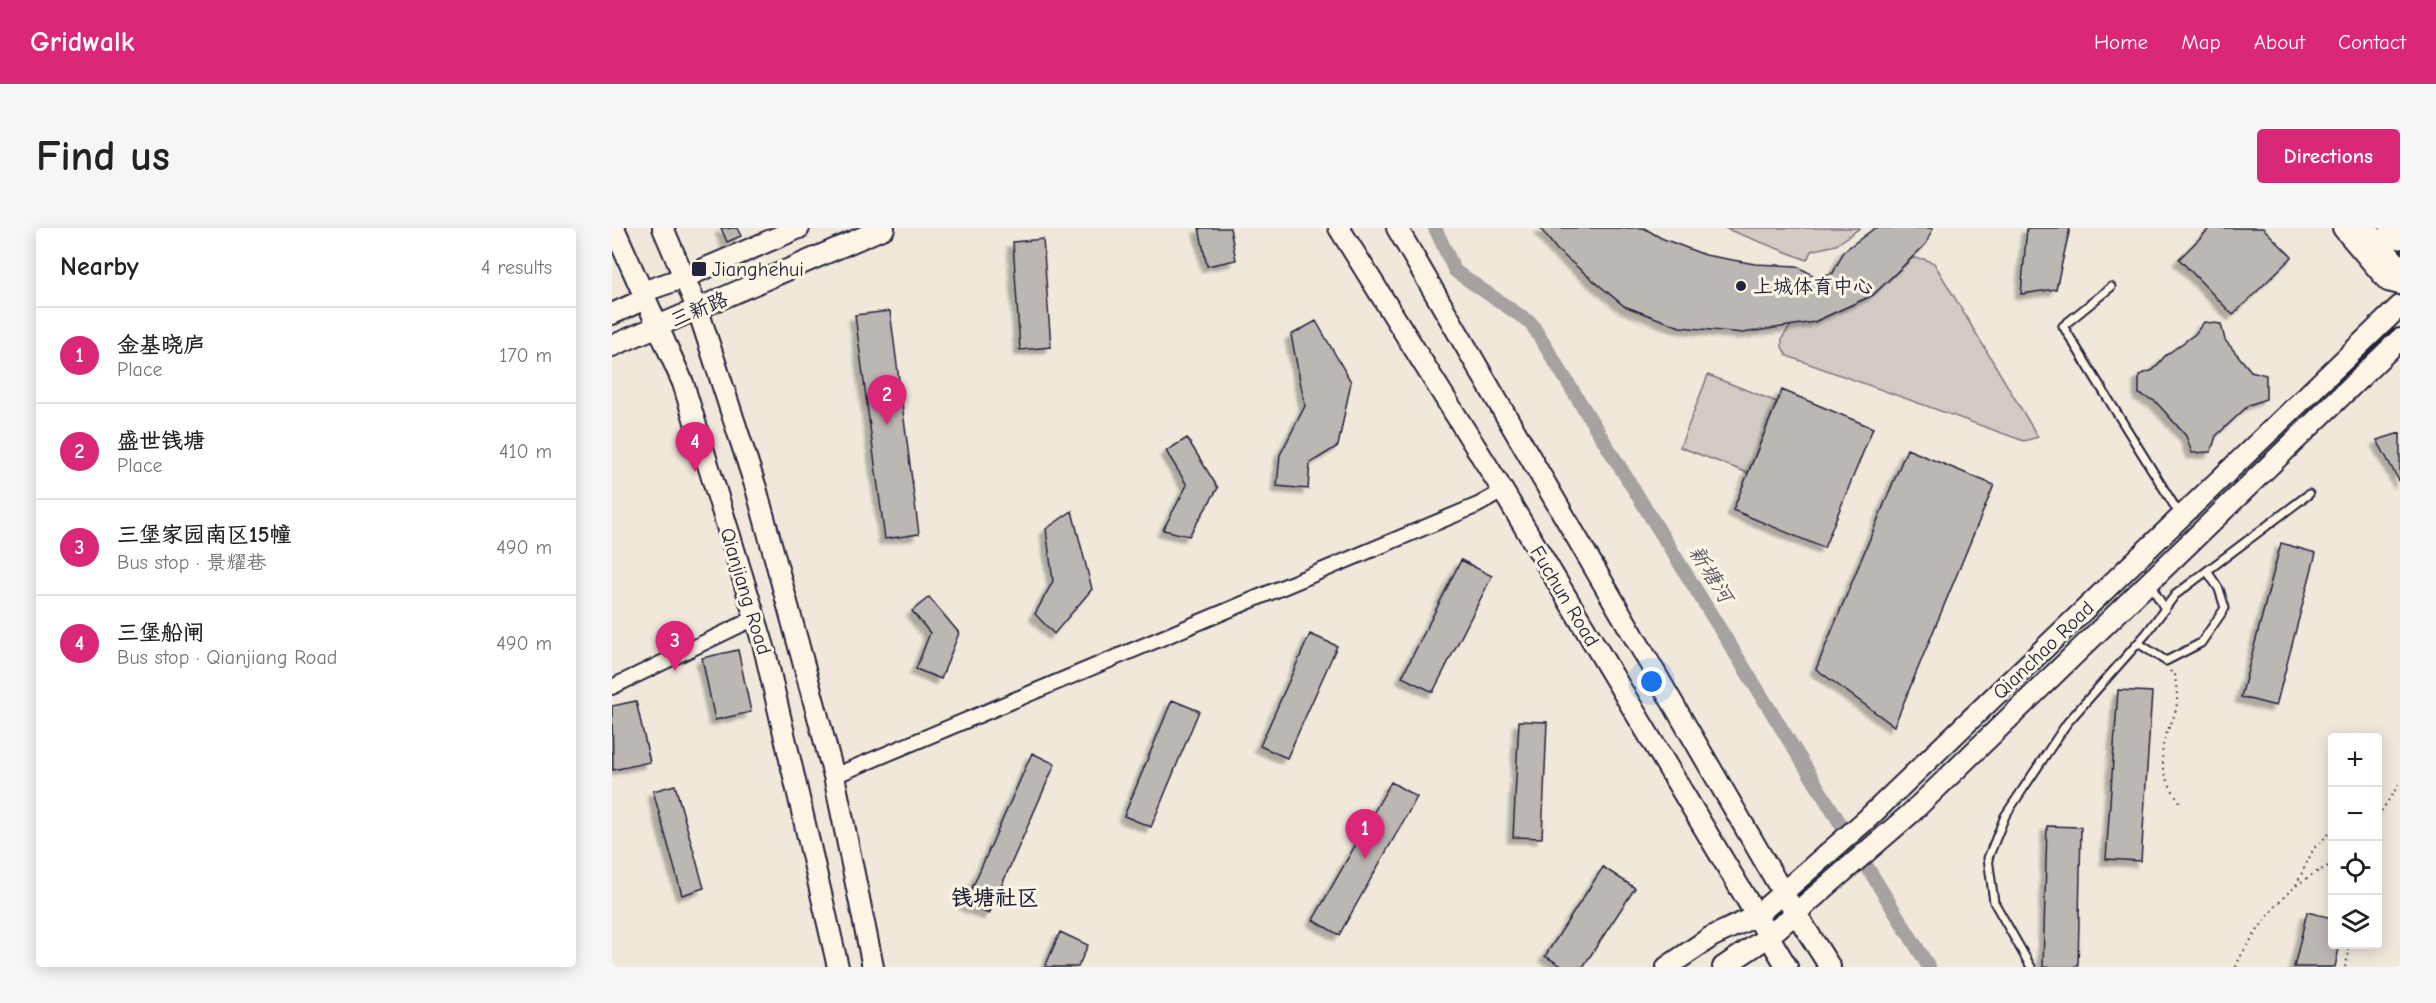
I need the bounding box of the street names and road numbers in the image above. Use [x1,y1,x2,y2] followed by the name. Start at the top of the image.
[667,287,732,332] street label: 三新路
[715,525,776,657] street label: Qianjiang Road
[1526,542,1604,651] street label: Fuchun Road
[1988,597,2099,704] street label: Qianchao Road

